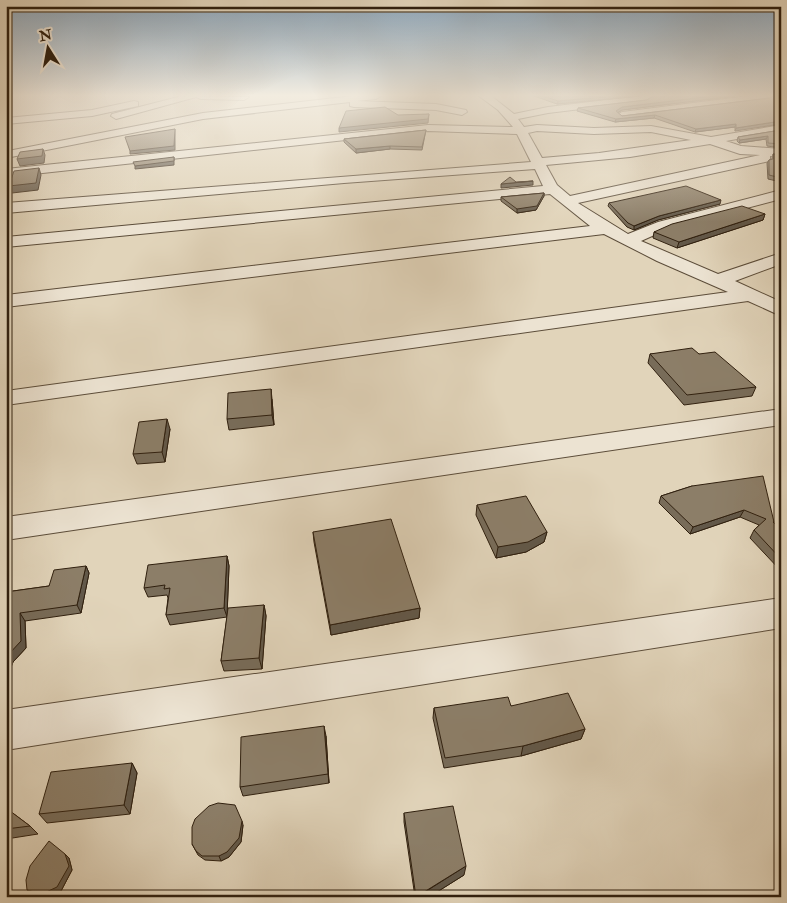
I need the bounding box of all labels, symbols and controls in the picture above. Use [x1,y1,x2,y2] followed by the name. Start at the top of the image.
[22,22,72,72] north arrow
[37,26,54,45] text: N

